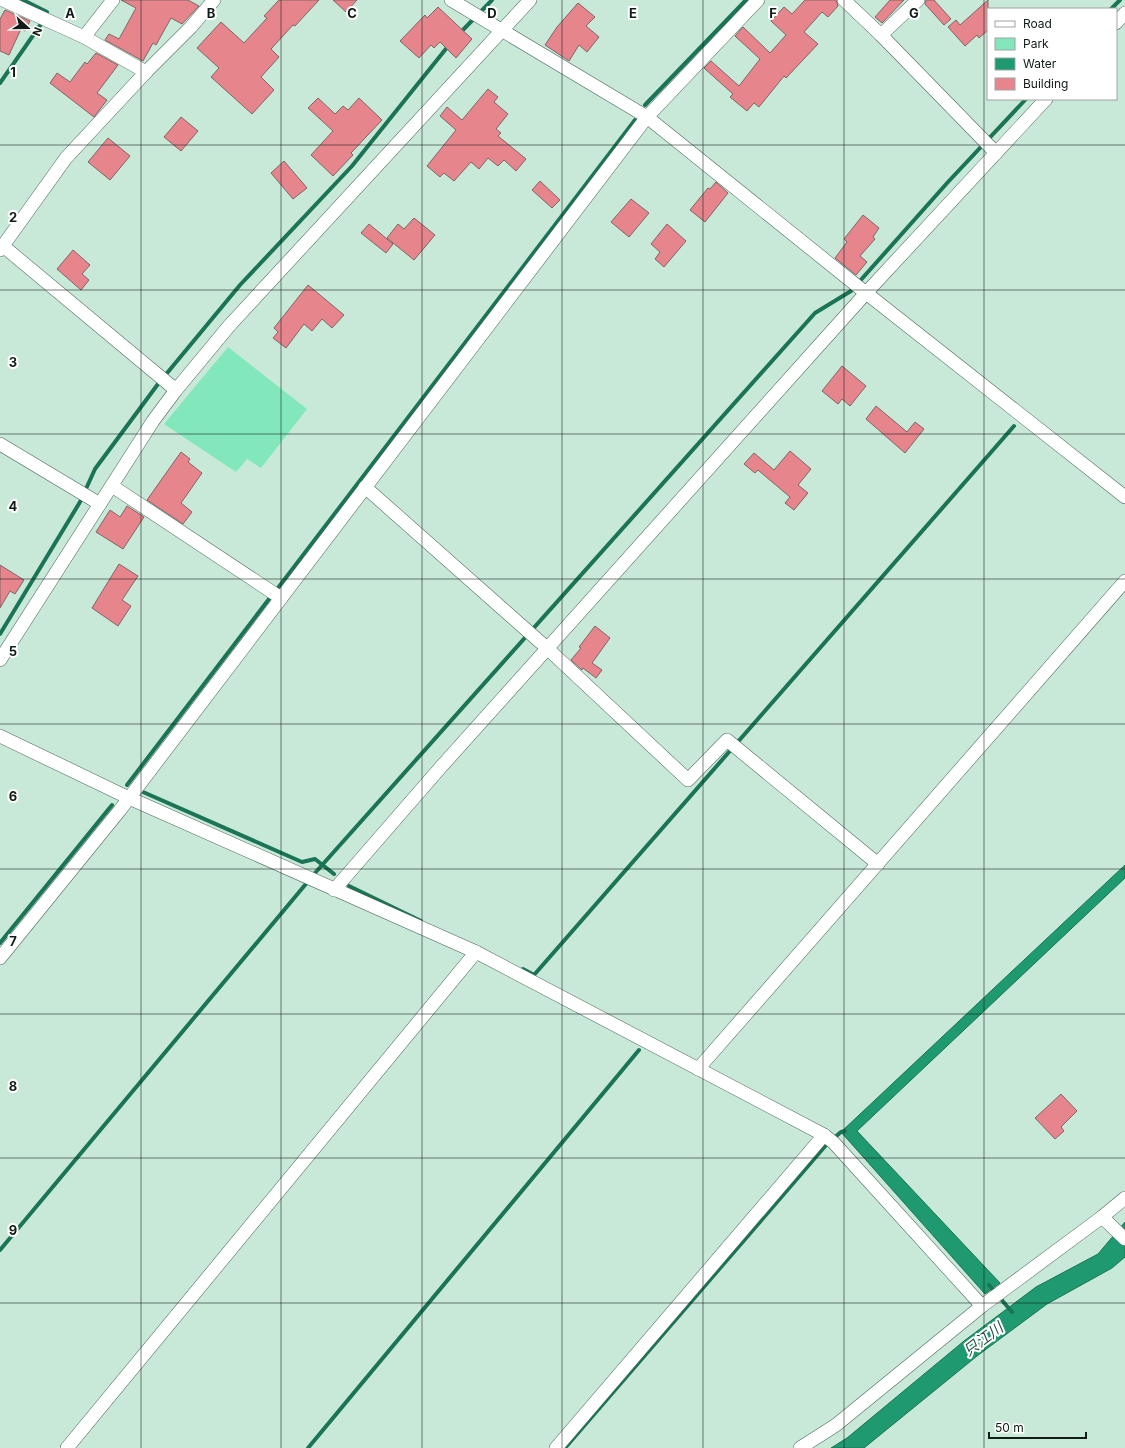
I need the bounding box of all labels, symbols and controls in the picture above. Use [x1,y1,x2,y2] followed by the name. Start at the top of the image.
[65,5,75,21] text: A
[207,5,216,21] text: B
[347,5,357,21] text: C
[487,5,497,21] text: D
[629,5,637,21] text: E
[769,5,777,21] text: F
[909,5,919,21] text: G
[8,8,48,48] north arrow
[987,8,1117,100] legend
[1023,16,1052,31] text: Road
[29,25,45,38] text: N
[1023,36,1049,51] text: Park
[1023,56,1057,71] text: Water
[10,64,16,80] text: 1
[1023,76,1068,91] text: Building
[9,209,17,225] text: 2
[9,354,17,370] text: 3
[9,498,18,514] text: 4
[9,643,17,659] text: 5
[9,788,17,804] text: 6
[9,933,17,949] text: 7
[9,1078,17,1094] text: 8
[9,1222,17,1238] text: 9
[959,1317,1008,1360] water label: 只江川
[989,1414,1086,1440] scale bar
[995,1420,1024,1435] text: 50 m

